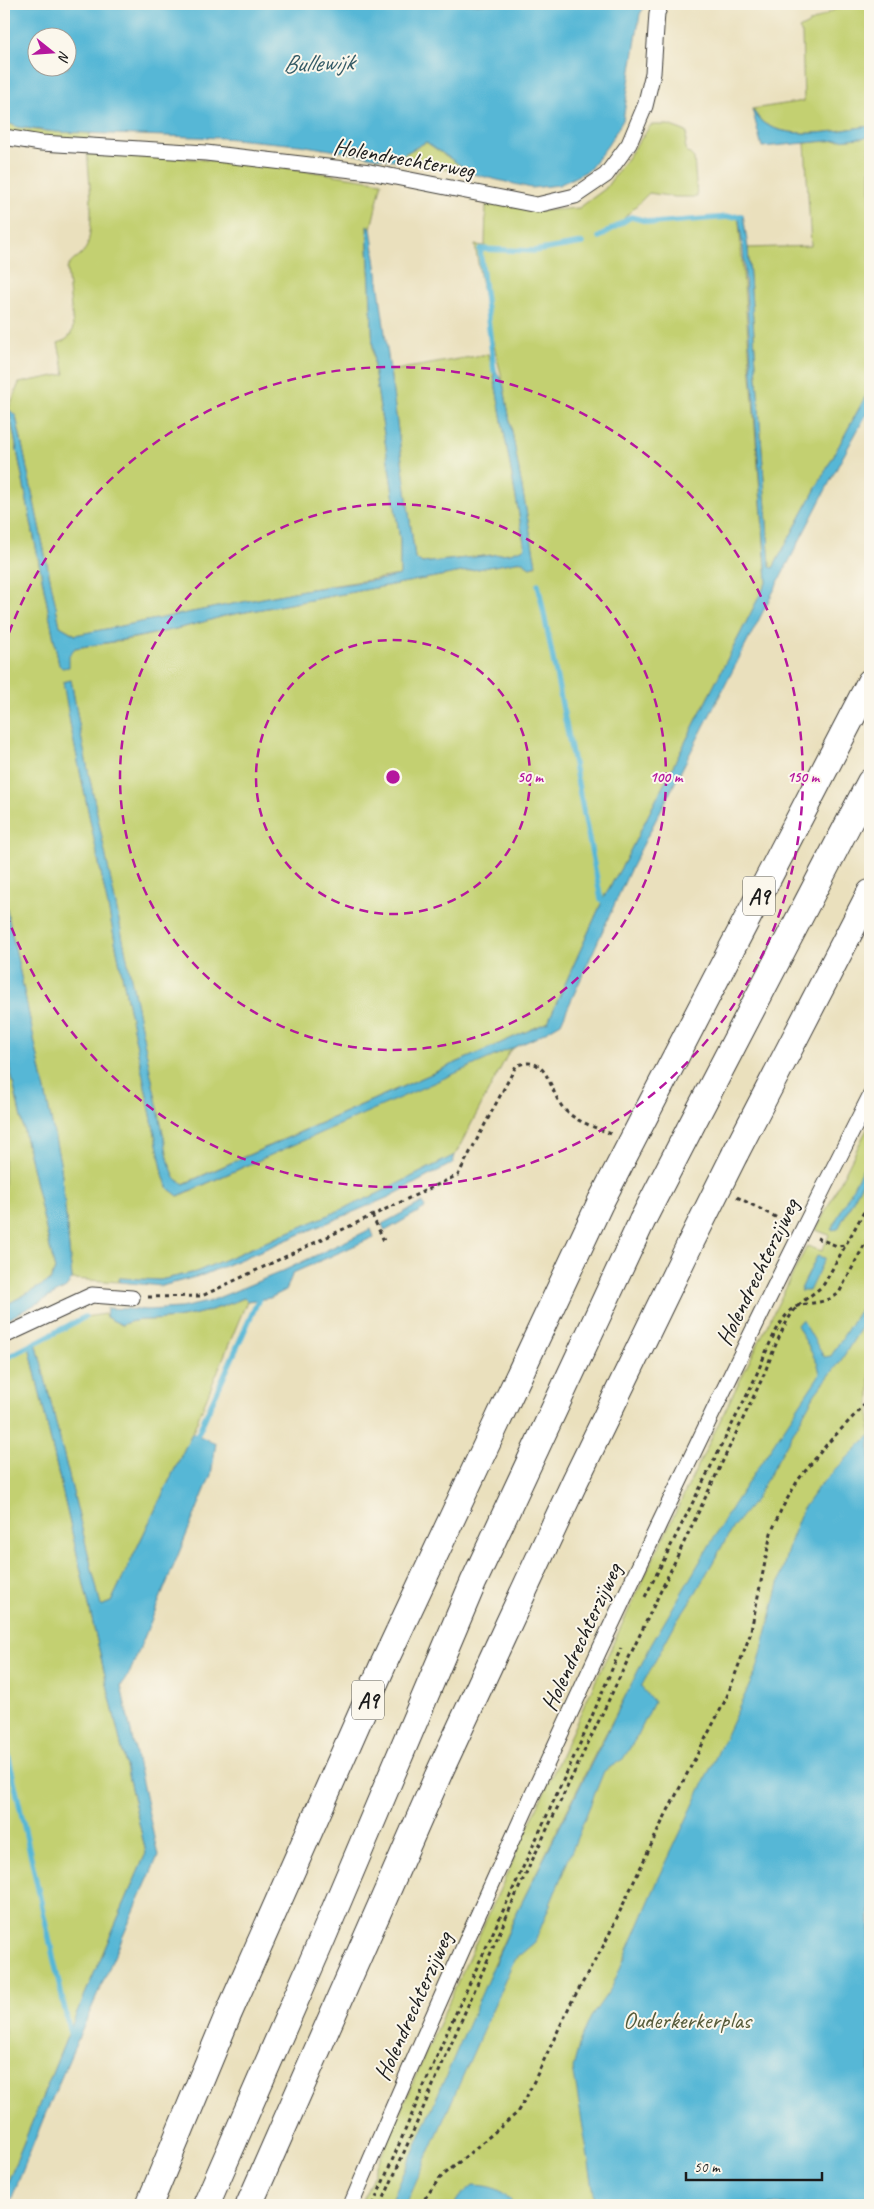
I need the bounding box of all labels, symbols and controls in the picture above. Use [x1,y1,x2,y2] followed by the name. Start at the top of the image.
[28,28,78,78] north arrow
[282,46,358,80] water label: Bullewijk
[54,49,73,65] text: N
[331,131,478,185] street label: Holendrechterweg
[384,768,402,786] centre of rings
[517,768,544,787] text: 50 m
[650,768,684,787] text: 100 m
[787,768,821,787] text: 150 m
[743,876,775,916] road number: A9
[708,1192,806,1350] street label: Holendrechterzijweg
[534,1557,629,1716] street label: Holendrechterzijweg
[352,1680,384,1720] road number: A9
[367,1926,460,2085] street label: Holendrechterzijweg
[623,2005,753,2035] park label: Ouderkerkerplas
[686,2149,823,2181] scale bar
[694,2158,721,2177] text: 50 m

